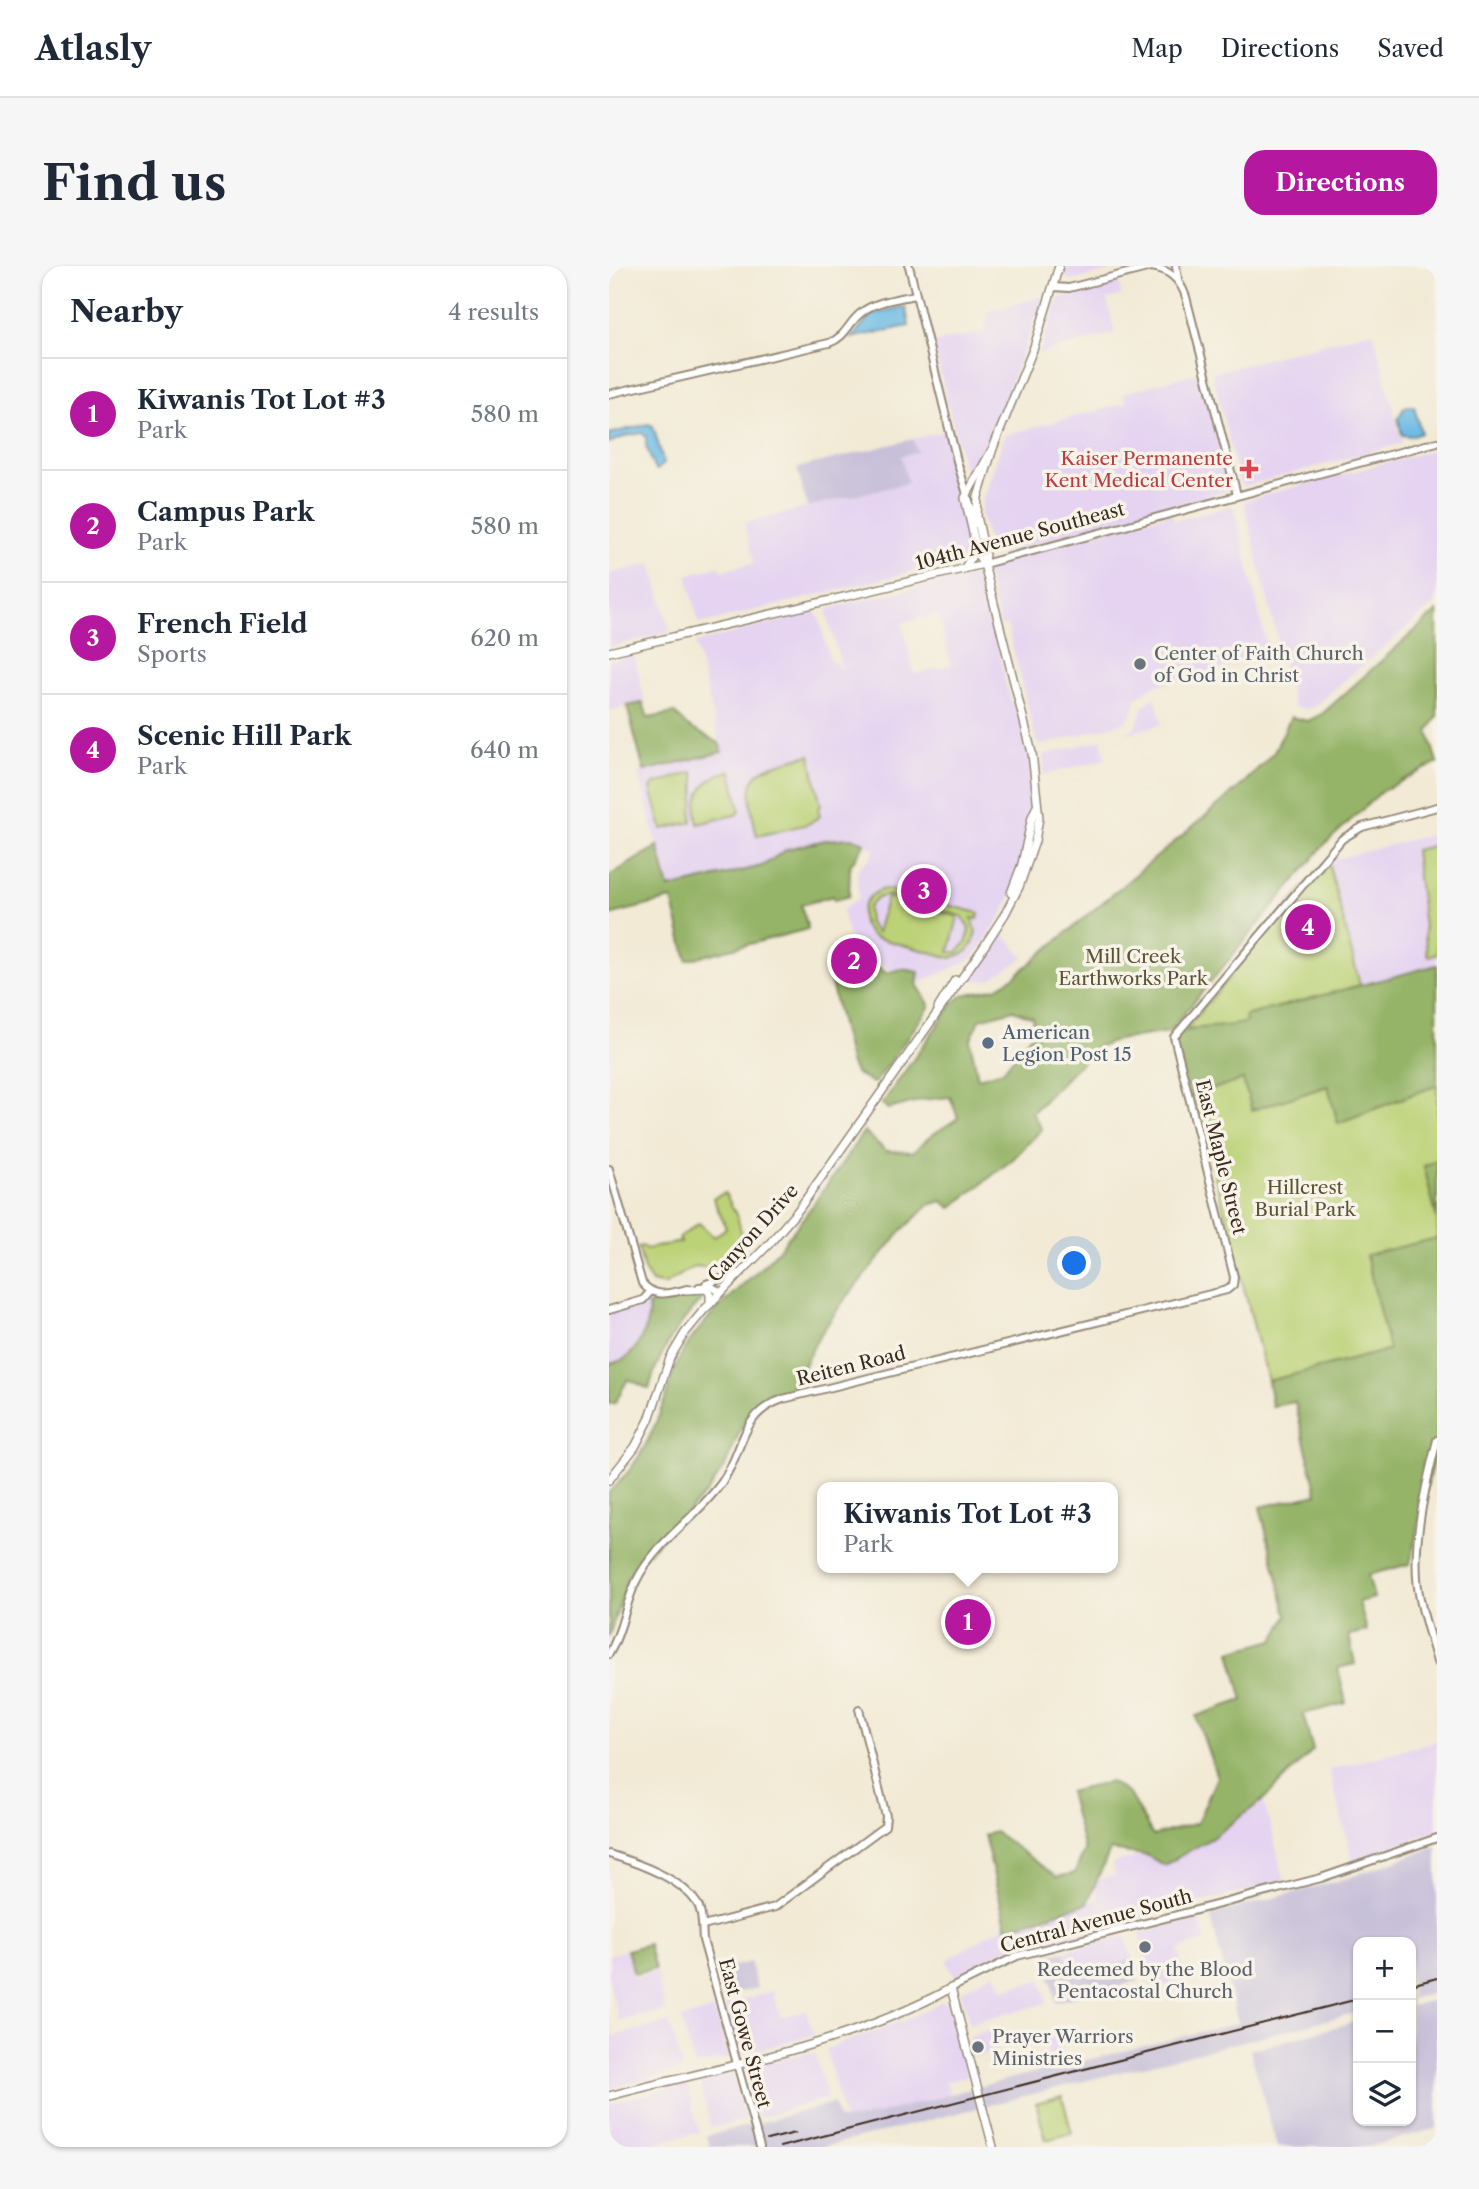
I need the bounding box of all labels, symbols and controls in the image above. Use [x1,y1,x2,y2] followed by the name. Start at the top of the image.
[35,28,151,69] text: Atlasly
[1131,34,1183,63] text: Map
[1221,34,1339,63] text: Directions
[1377,34,1444,63] text: Saved
[1244,150,1437,215] button: Directions
[42,152,226,213] text: Find us
[70,293,183,330] text: Nearby
[448,298,539,326] text: 4 results
[137,384,386,416] text: Kiwanis Tot Lot #3
[88,400,98,428] text: 1
[471,400,539,428] text: 580 m
[137,416,187,444] text: Park
[1044,447,1233,492] place label: Kaiser Permanente Kent Medical Center
[1239,459,1259,479] marker: Kaiser Permanente Kent Medical Center
[137,496,314,528] text: Campus Park
[913,497,1127,575] street label: 104th Avenue Southeast
[86,512,100,540] text: 2
[471,512,539,540] text: 580 m
[137,528,187,556] text: Park
[137,608,308,640] text: French Field
[87,624,100,652] text: 3
[470,624,539,652] text: 620 m
[137,640,207,668] text: Sports
[1154,642,1364,687] place label: Center of Faith Church of God in Christ
[1132,656,1148,672] marker: Center of Faith Church of God in Christ
[137,720,351,752] text: Scenic Hill Park
[86,736,100,764] text: 4
[470,736,539,764] text: 640 m
[137,752,187,780] text: Park
[901,865,947,917] pin: 3
[1285,901,1331,953] pin: 4
[831,935,877,987] pin: 2
[1058,945,1209,990] park label: Mill Creek Earthworks Park
[1001,1021,1131,1066] place label: American Legion Post 15
[980,1035,996,1051] marker: American Legion Post 15
[1191,1077,1251,1237] street label: East Maple Street
[1255,1176,1356,1221] park label: Hillcrest Burial Park
[703,1179,803,1287] street label: Canyon Drive
[1057,1246,1091,1280] your location
[794,1341,908,1391] street label: Reiten Road
[817,1482,1118,1573] popup
[843,1498,1092,1530] text: Kiwanis Tot Lot #3
[843,1530,893,1558] text: Park
[945,1596,991,1648] pin: 1
[998,1884,1195,1958] street label: Central Avenue South
[1353,1937,1416,2126] map controls
[1353,1937,1416,2000] button: +
[1137,1939,1153,1955] marker: Redeemed by the Blood Pentacostal Church
[714,1956,776,2111] street label: East Gowe Street
[1037,1958,1254,2003] place label: Redeemed by the Blood Pentacostal Church
[1353,2000,1416,2063] button: −
[992,2025,1134,2070] place label: Prayer Warriors Ministries
[970,2039,986,2055] marker: Prayer Warriors Ministries
[1353,2063,1416,2126] button: layers

